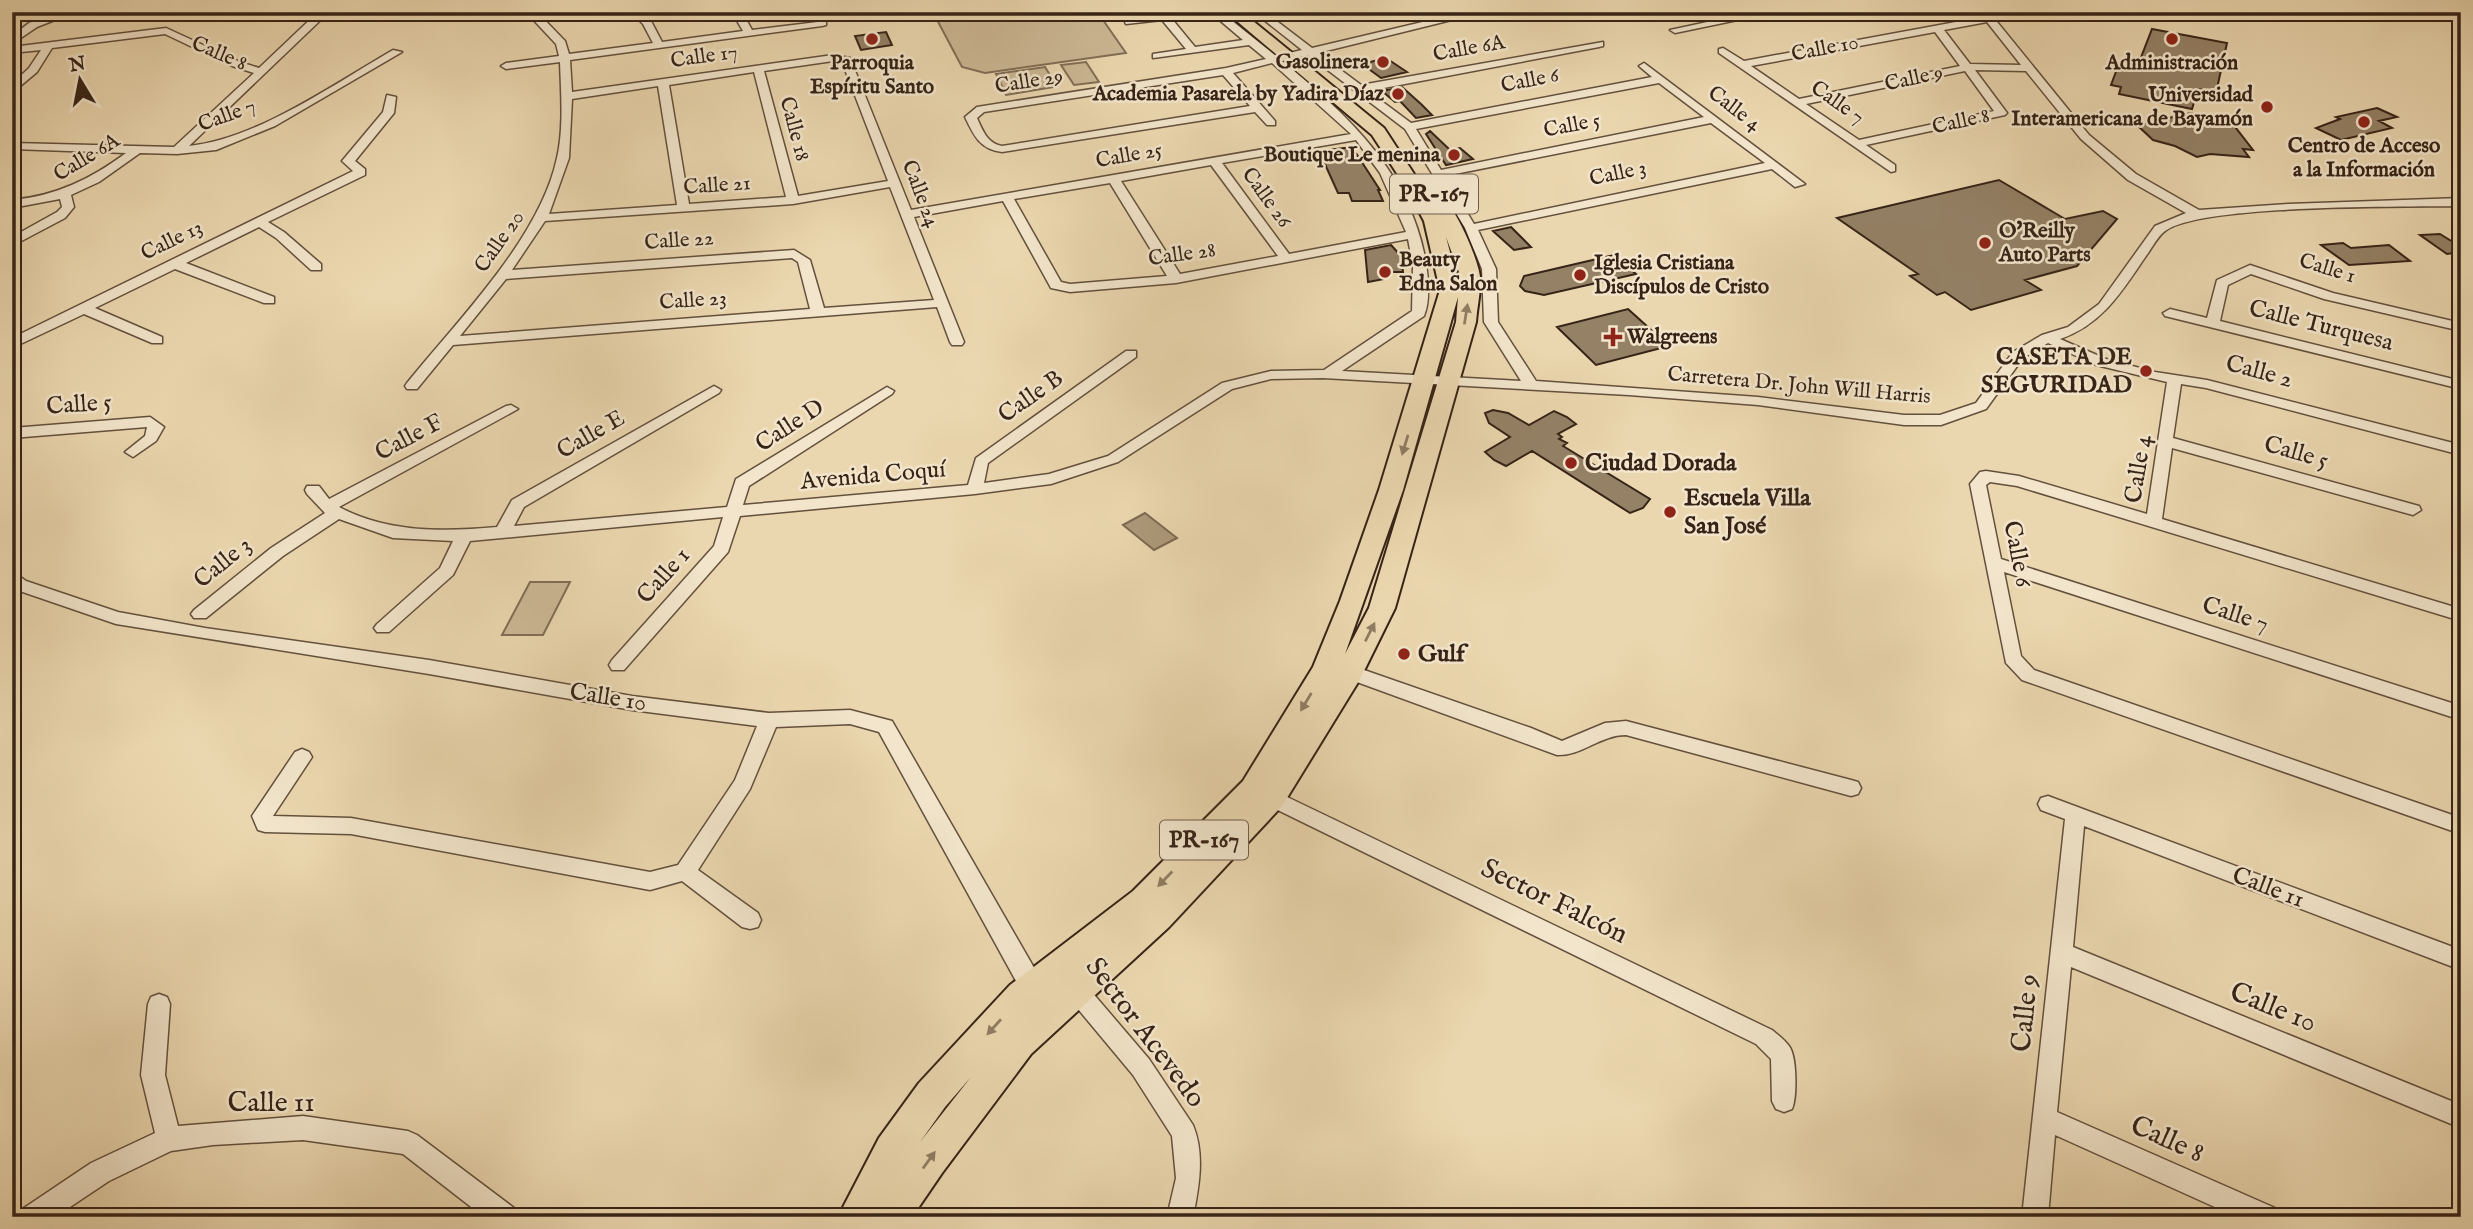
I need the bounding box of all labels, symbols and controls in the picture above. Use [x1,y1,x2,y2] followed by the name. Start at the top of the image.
[1431,29,1508,69] street label: Calle 6A
[1789,29,1861,69] street label: Calle 10
[187,30,251,78] street label: Calle 8
[864,31,880,47] marker: Parroquia Espíritu Santo
[2164,31,2180,47] marker: Administración
[669,39,739,75] street label: Calle 17
[46,46,116,116] north arrow
[1276,49,1370,76] place label: Gasolinera
[810,50,935,101] place label: Parroquia Espíritu Santo
[2105,50,2238,77] place label: Administración
[66,52,88,79] text: N
[1375,54,1391,70] marker: Gasolinera
[1882,60,1946,98] street label: Calle 9
[1499,62,1562,100] street label: Calle 6
[993,63,1065,101] street label: Calle 29
[1805,75,1869,131] street label: Calle 7
[1702,80,1767,138] street label: Calle 4
[1092,81,1384,108] place label: Academia Pasarela by Yadira Díaz
[2011,82,2254,133] place label: Universidad Interamericana de Bayamón
[1390,86,1406,102] marker: Academia Pasarela by Yadira Díaz
[194,93,260,139] street label: Calle 7
[772,94,816,164] street label: Calle 18
[2259,99,2275,115] marker: Universidad Interamericana de Bayamón
[1930,103,1992,141] street label: Calle 8
[1541,107,1603,145] street label: Calle 5
[2356,114,2372,130] marker: Centro de Acceso a la Información
[49,127,126,188] street label: Calle 6A
[2288,133,2441,184] place label: Centro de Acceso a la Información
[1094,137,1165,175] street label: Calle 25
[1264,142,1441,169] place label: Boutique Le menina
[1446,147,1462,163] marker: Boutique Le menina
[1587,155,1649,193] street label: Calle 3
[895,157,945,232] street label: Calle 24
[1235,162,1298,235] street label: Calle 26
[682,170,752,202] street label: Calle 21
[1390,174,1478,214] road number: PR-167
[469,206,531,278] street label: Calle 20
[137,215,207,267] street label: Calle 13
[1998,218,2091,269] place label: O'Reilly Auto Parts
[643,225,715,257] street label: Calle 22
[1977,235,1993,251] marker: O'Reilly Auto Parts
[1147,237,1217,273] street label: Calle 28
[1399,247,1498,298] place label: Beauty Edna Salon
[2296,248,2358,290] street label: Calle 1
[1594,250,1770,301] place label: Iglesia Cristiana Discípulos de Cristo
[1377,264,1393,280] marker: Beauty Edna Salon
[1572,267,1588,283] marker: Iglesia Cristiana Discípulos de Cristo
[658,285,728,317] street label: Calle 23
[2246,293,2397,359] street label: Calle Turquesa
[1461,303,1472,325] one-way arrow
[1626,324,1718,351] place label: Walgreens
[1605,329,1621,345] marker: Walgreens
[1981,342,2132,401] place label: CASETA DE SEGURIDAD
[2222,348,2296,396] street label: Calle 2
[1666,361,1932,411] street label: Carretera Dr. John Will Harris
[992,363,1070,431] street label: Calle B
[2138,363,2154,379] marker: CASETA DE SEGURIDAD
[45,387,113,423] street label: Calle 5
[750,392,830,460] street label: Calle D
[551,403,631,467] street label: Calle E
[370,407,448,469] street label: Calle F
[2260,429,2332,477] street label: Calle 5
[2118,432,2160,505] street label: Calle 4
[1399,434,1409,455] one-way arrow
[1585,448,1737,479] place label: Ciudad Dorada
[798,454,948,498] street label: Avenida Coquí
[1563,455,1579,471] marker: Ciudad Dorada
[1684,483,1811,542] place label: Escuela Villa San José
[1662,504,1678,520] marker: Escuela Villa San José
[1995,518,2039,591] street label: Calle 6
[188,530,258,596] street label: Calle 3
[630,541,698,611] street label: Calle 1
[2198,590,2272,640] street label: Calle 7
[1364,622,1375,642] one-way arrow
[1418,639,1469,670] place label: Gulf
[1396,646,1412,662] marker: Gulf
[567,677,649,719] street label: Calle 10
[1300,692,1312,711] one-way arrow
[1160,820,1248,860] road number: PR-167
[1475,851,1633,953] street label: Sector Falcón
[2228,860,2308,916] street label: Calle 11
[1158,870,1174,887] one-way arrow
[1077,951,1213,1115] street label: Sector Acevedo
[2004,972,2048,1054] street label: Calle 9
[2225,975,2321,1041] street label: Calle 10
[986,1018,1002,1035] one-way arrow
[227,1086,315,1121] street label: Calle 11
[2125,1108,2209,1172] street label: Calle 8
[922,1151,936,1170] one-way arrow

